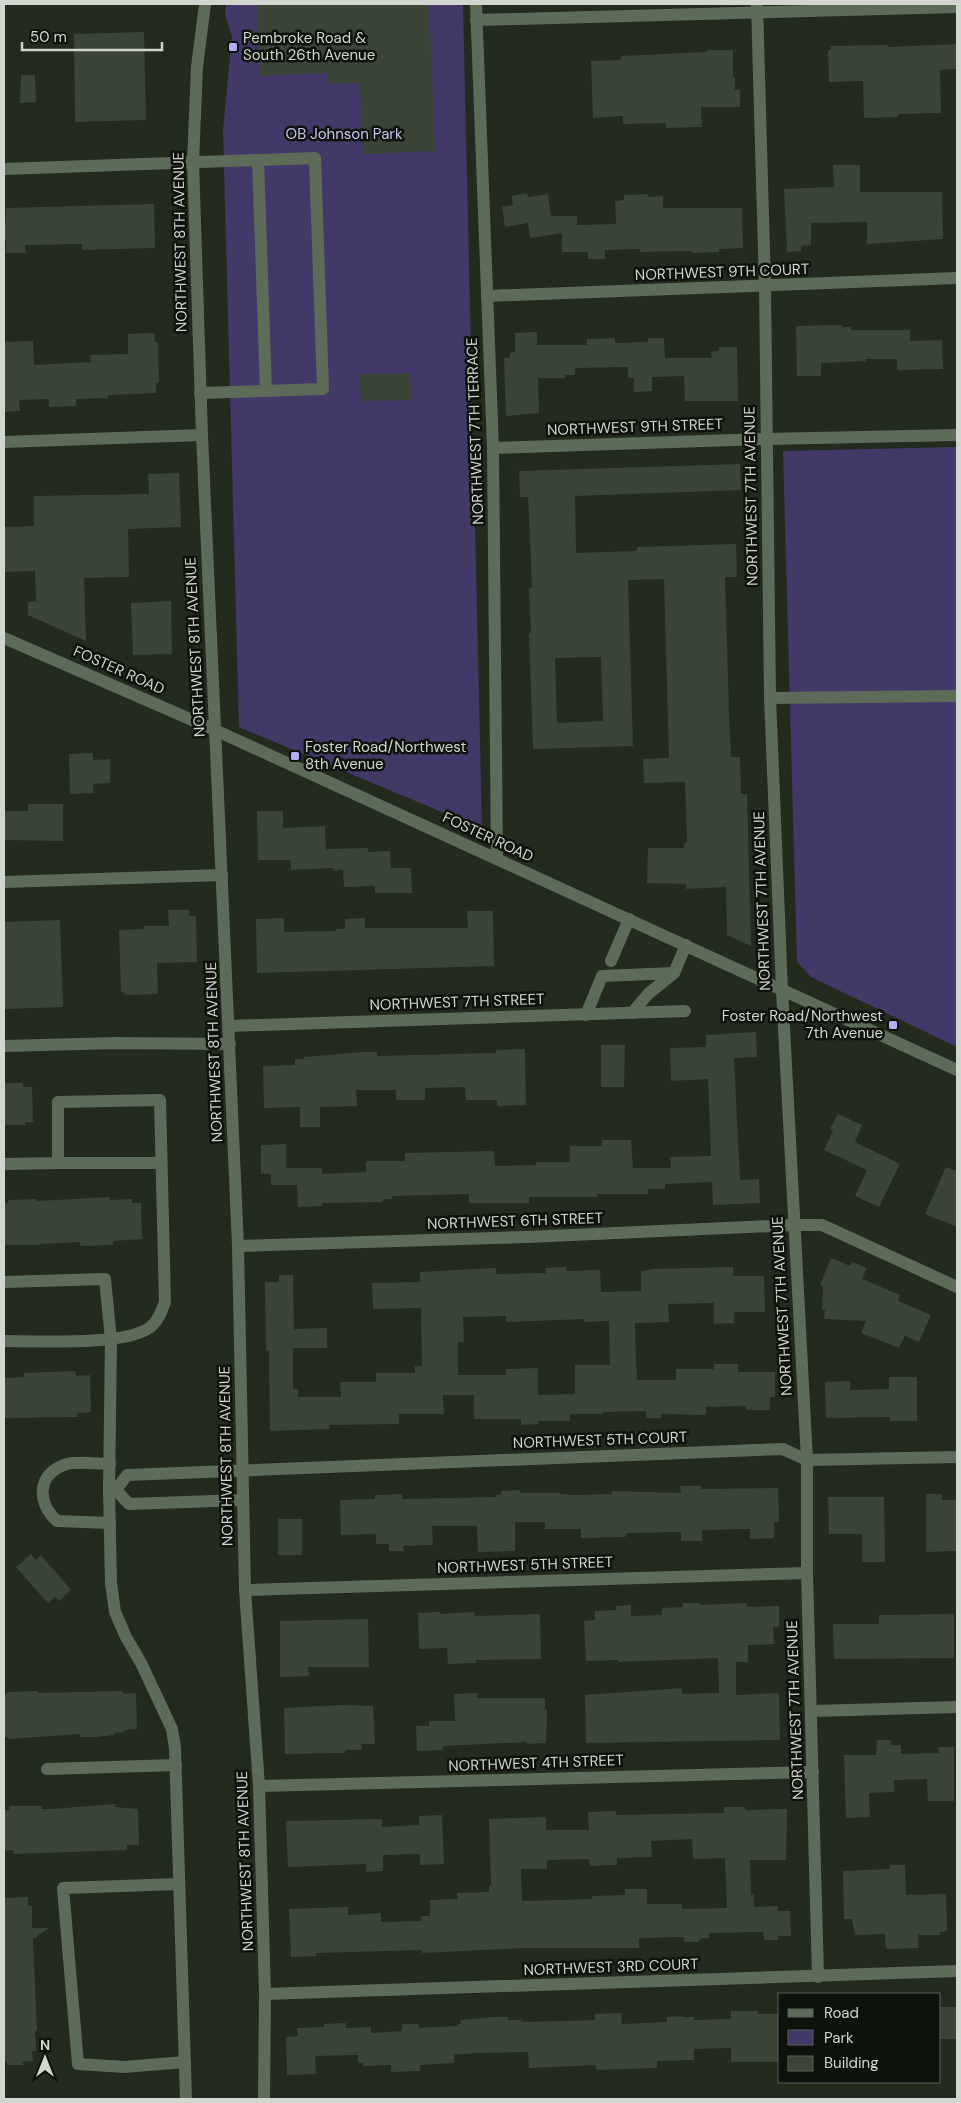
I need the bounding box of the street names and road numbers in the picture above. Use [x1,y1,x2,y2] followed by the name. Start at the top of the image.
[168,152,192,332] street label: NORTHWEST 8TH AVENUE
[635,259,809,285] street label: NORTHWEST 9TH COURT
[462,337,488,525] street label: NORTHWEST 7TH TERRACE
[739,406,763,586] street label: NORTHWEST 7TH AVENUE
[547,414,723,440] street label: NORTHWEST 9TH STREET
[180,556,210,738] street label: NORTHWEST 8TH AVENUE
[70,641,168,699] street label: FOSTER ROAD
[439,807,537,867] street label: FOSTER ROAD
[749,811,775,991] street label: NORTHWEST 7TH AVENUE
[201,962,227,1142] street label: NORTHWEST 8TH AVENUE
[369,989,545,1015] street label: NORTHWEST 7TH STREET
[427,1208,603,1234] street label: NORTHWEST 6TH STREET
[767,1216,797,1396] street label: NORTHWEST 7TH AVENUE
[214,1366,238,1546] street label: NORTHWEST 8TH AVENUE
[513,1427,687,1453] street label: NORTHWEST 5TH COURT
[437,1552,613,1578] street label: NORTHWEST 5TH STREET
[782,1620,808,1800] street label: NORTHWEST 7TH AVENUE
[448,1750,624,1776] street label: NORTHWEST 4TH STREET
[232,1771,258,1951] street label: NORTHWEST 8TH AVENUE
[523,1954,699,1980] street label: NORTHWEST 3RD COURT

